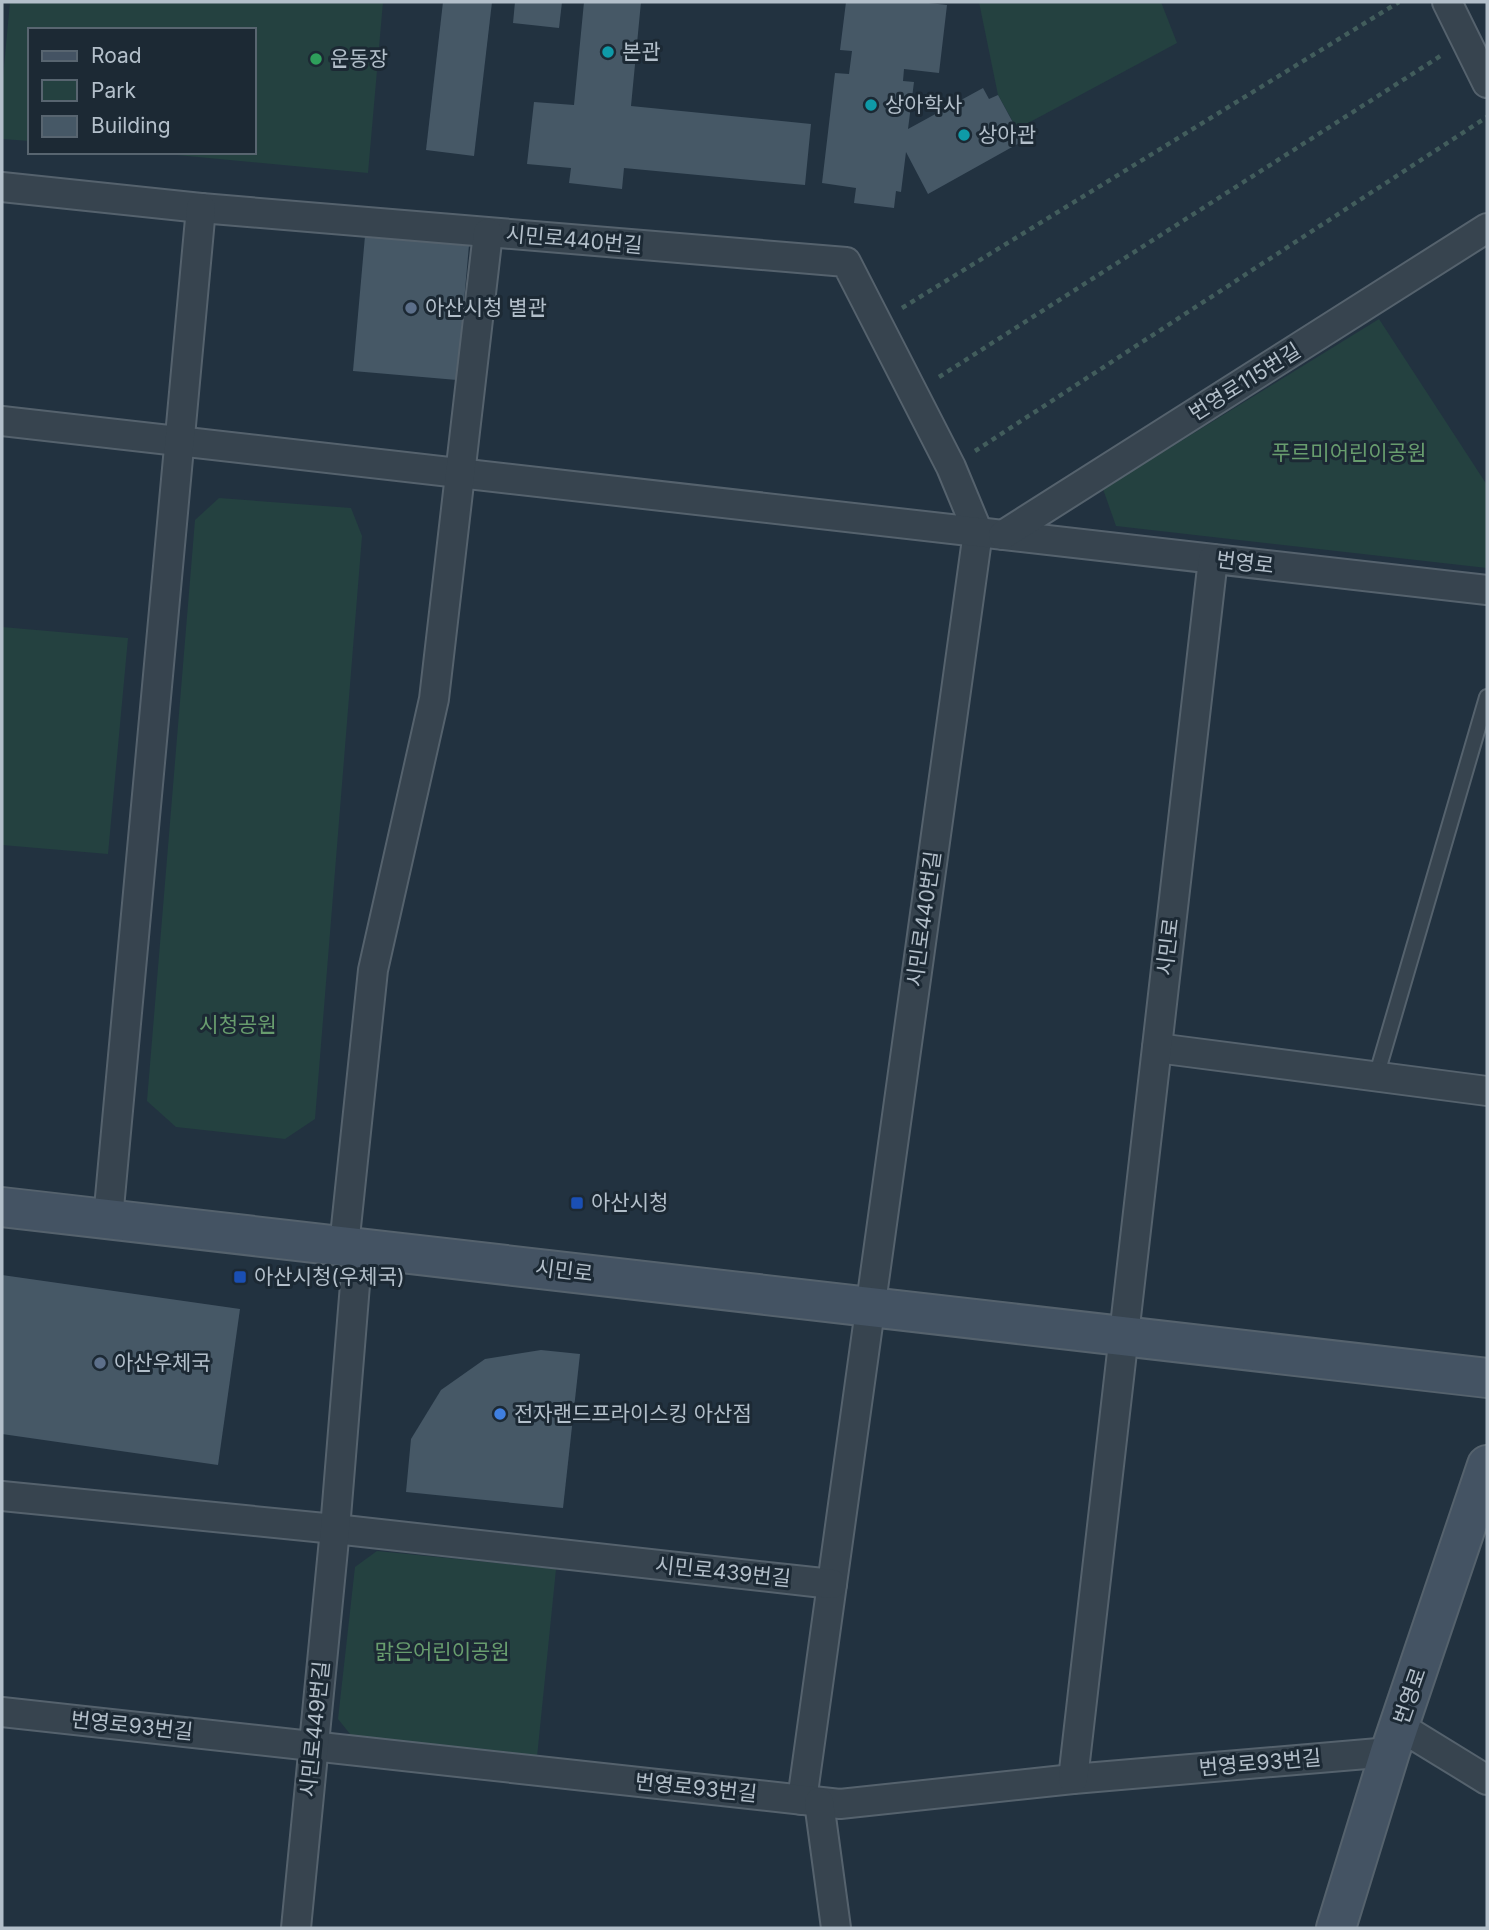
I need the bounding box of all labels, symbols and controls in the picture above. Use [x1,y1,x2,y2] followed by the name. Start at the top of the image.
[28,28,256,154] legend
[622,39,661,64] place label: 본관
[91,43,142,68] text: Road
[600,44,616,60] marker: 본관
[330,46,388,71] place label: 운동장
[308,51,324,67] marker: 운동장
[91,78,136,103] text: Park
[885,92,962,117] place label: 상아학사
[863,97,879,113] marker: 상아학사
[91,113,171,138] text: Building
[978,122,1036,147] place label: 상아관
[956,127,972,143] marker: 상아관
[505,221,643,258] street label: 시민로440번길
[425,295,547,320] place label: 아산시청 별관
[403,300,419,316] marker: 아산시청 별관
[1184,337,1305,426] street label: 번영로115번길
[1272,440,1426,465] park label: 푸르미어린이공원
[1215,547,1275,578] street label: 번영로
[902,849,945,988] street label: 시민로440번길
[1152,917,1183,977] street label: 시민로
[199,1012,277,1037] park label: 시청공원
[591,1190,668,1215] place label: 아산시청
[569,1195,585,1211] marker: 아산시청
[534,1255,594,1286] street label: 시민로
[254,1264,405,1289] place label: 아산시청(우체국)
[232,1269,248,1285] marker: 아산시청(우체국)
[114,1350,211,1375] place label: 아산우체국
[92,1355,108,1371] marker: 아산우체국
[514,1401,752,1426] place label: 전자랜드프라이스킹 아산점
[492,1406,508,1422] marker: 전자랜드프라이스킹 아산점
[654,1552,792,1591] street label: 시민로439번길
[374,1639,510,1664] park label: 맑은어린이공원
[295,1660,334,1798] street label: 시민로449번길
[1388,1664,1431,1727] street label: 번영로
[70,1707,194,1744] street label: 번영로93번길
[1198,1745,1322,1780] street label: 번영로93번길
[634,1769,758,1806] street label: 번영로93번길

